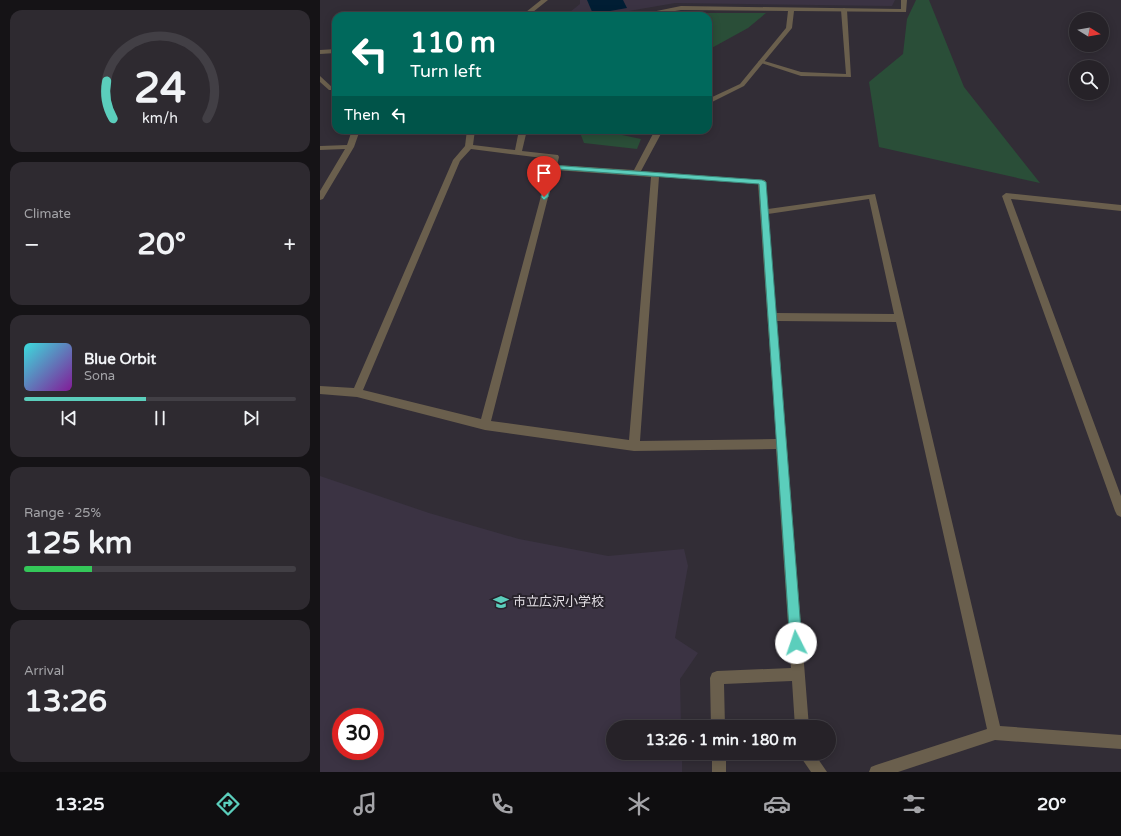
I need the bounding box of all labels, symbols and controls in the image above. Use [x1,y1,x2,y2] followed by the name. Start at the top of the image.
[1069,12,1109,52] north arrow
[1069,12,1109,100] map controls
[410,26,496,60] text: 110 m
[344,28,396,80] icon: left
[410,60,482,82] text: Turn left
[1069,60,1109,100] button: search
[134,64,186,114] text: 24
[388,104,410,126] icon: left
[344,106,380,124] text: Then
[142,110,178,127] text: km/h
[527,156,561,197] pin
[533,162,555,184] icon: arrive
[24,206,71,222] text: Climate
[137,226,186,263] text: 20°
[24,232,40,258] text: −
[284,232,296,258] text: +
[84,350,156,368] text: Blue Orbit
[84,368,115,384] text: Sona
[58,407,80,429] icon: previous
[149,407,171,429] icon: pause
[240,407,262,429] icon: next
[24,505,101,521] text: Range · 25%
[24,525,132,562] text: 125 km
[492,593,510,611] school or university icon: 市立広沢小学校
[513,594,604,610] place label: 市立広沢小学校
[775,622,817,664] position arrow
[24,663,64,679] text: Arrival
[24,683,107,720] text: 13:26
[332,708,384,760] speed limit sign: 30
[646,731,796,749] text: 13:26 · 1 min · 180 m
[214,790,242,818] icon: directions
[351,790,379,818] icon: music
[488,790,516,818] icon: phone
[625,790,653,818] icon: climate
[763,790,791,818] icon: car
[900,790,928,818] icon: filters
[55,793,105,815] text: 13:25
[1037,793,1066,815] text: 20°

